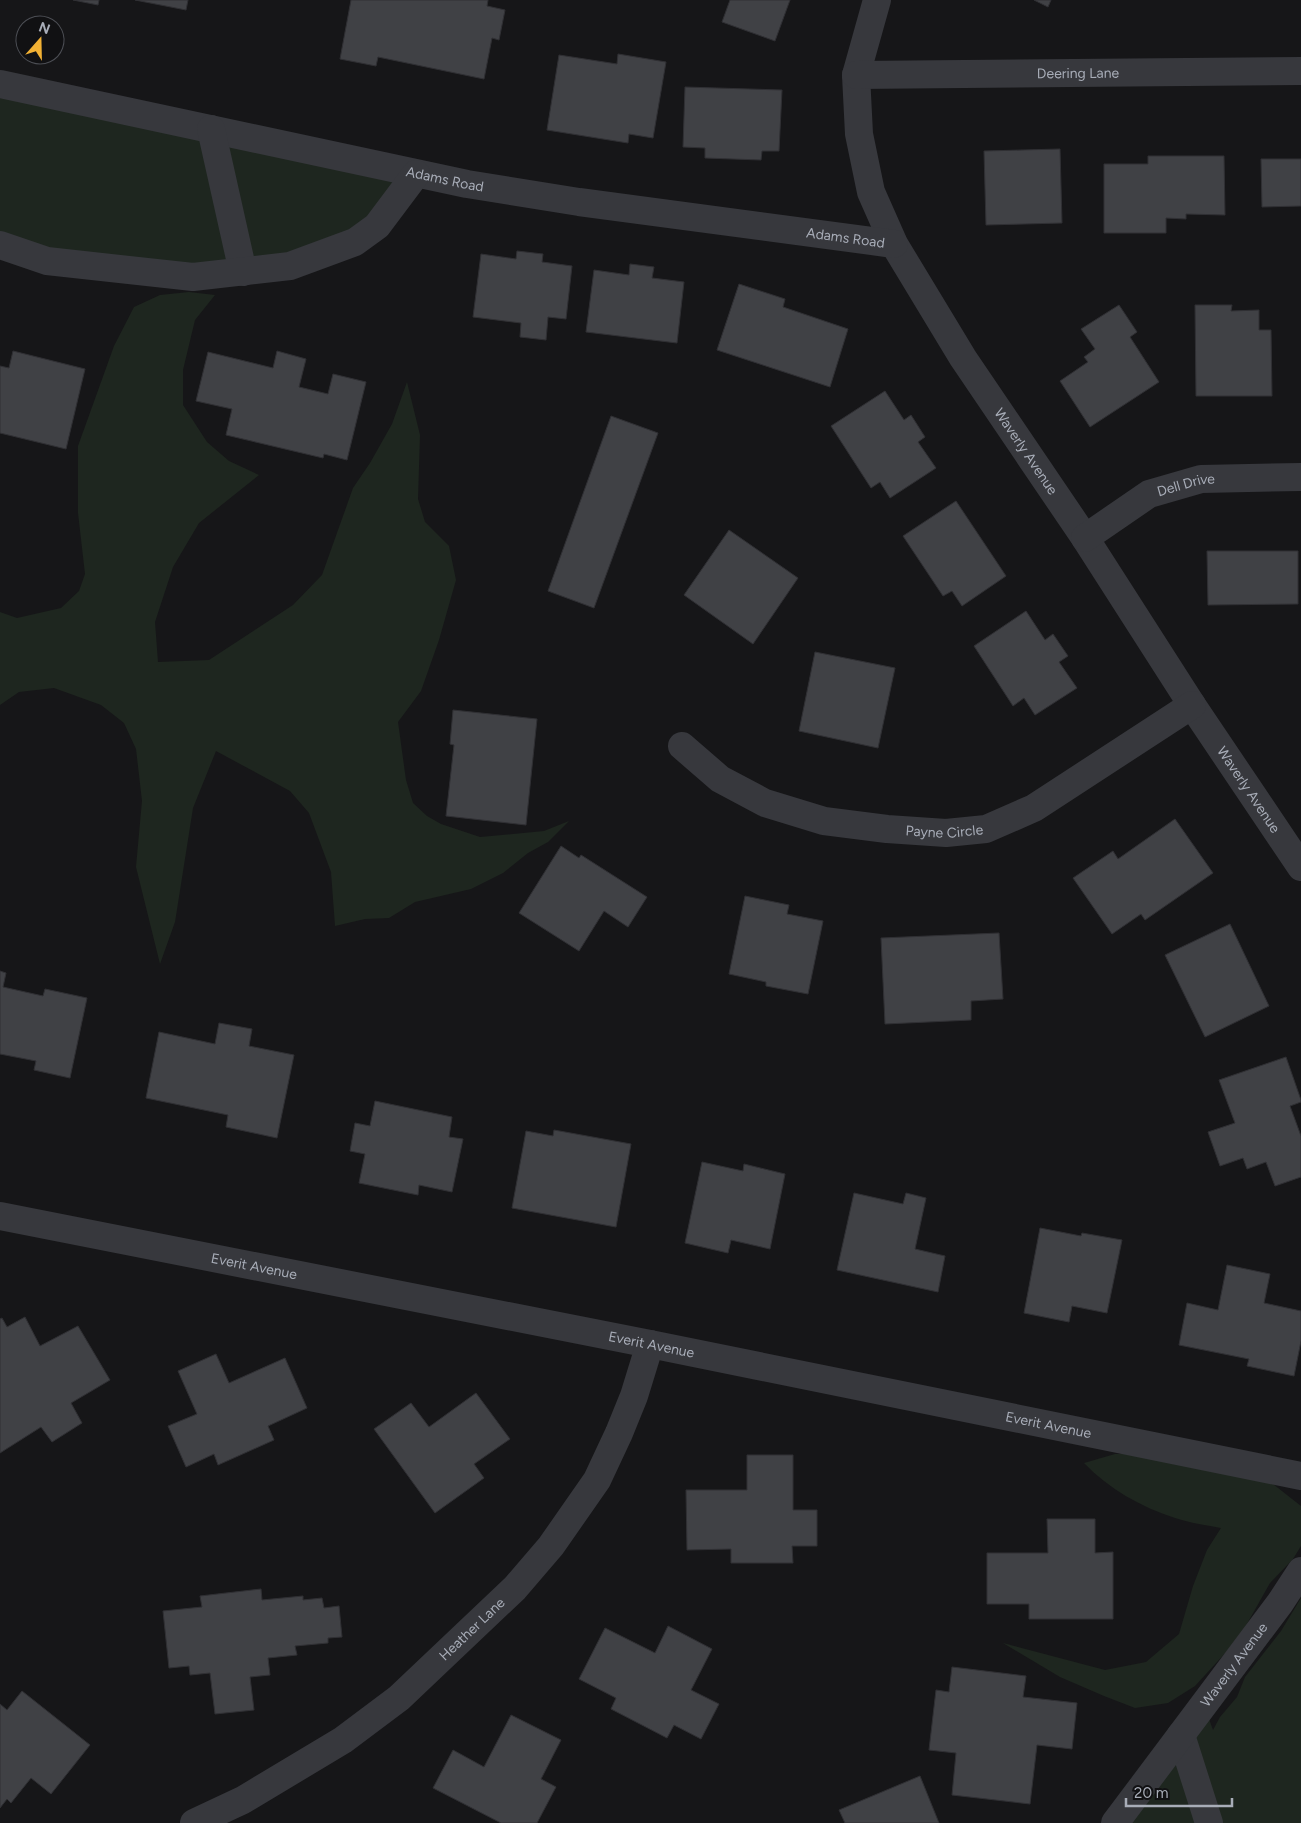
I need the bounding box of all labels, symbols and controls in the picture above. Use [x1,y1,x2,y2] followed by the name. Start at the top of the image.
[15,15,65,65] north arrow
[36,18,52,38] text: N
[1037,64,1120,82] street label: Deering Lane
[405,163,485,195] street label: Adams Road
[805,224,886,251] street label: Adams Road
[991,405,1062,498] street label: Waverly Avenue
[1155,470,1215,500] street label: Dell Drive
[1214,743,1284,836] street label: Waverly Avenue
[905,821,984,842] street label: Payne Circle
[210,1249,299,1283] street label: Everit Avenue
[607,1328,696,1361] street label: Everit Avenue
[1004,1408,1093,1442] street label: Everit Avenue
[435,1594,508,1664] street label: Heather Lane
[1197,1619,1271,1710] street label: Waverly Avenue
[1126,1776,1232,1808] scale bar
[1134,1784,1168,1802] text: 20 m

